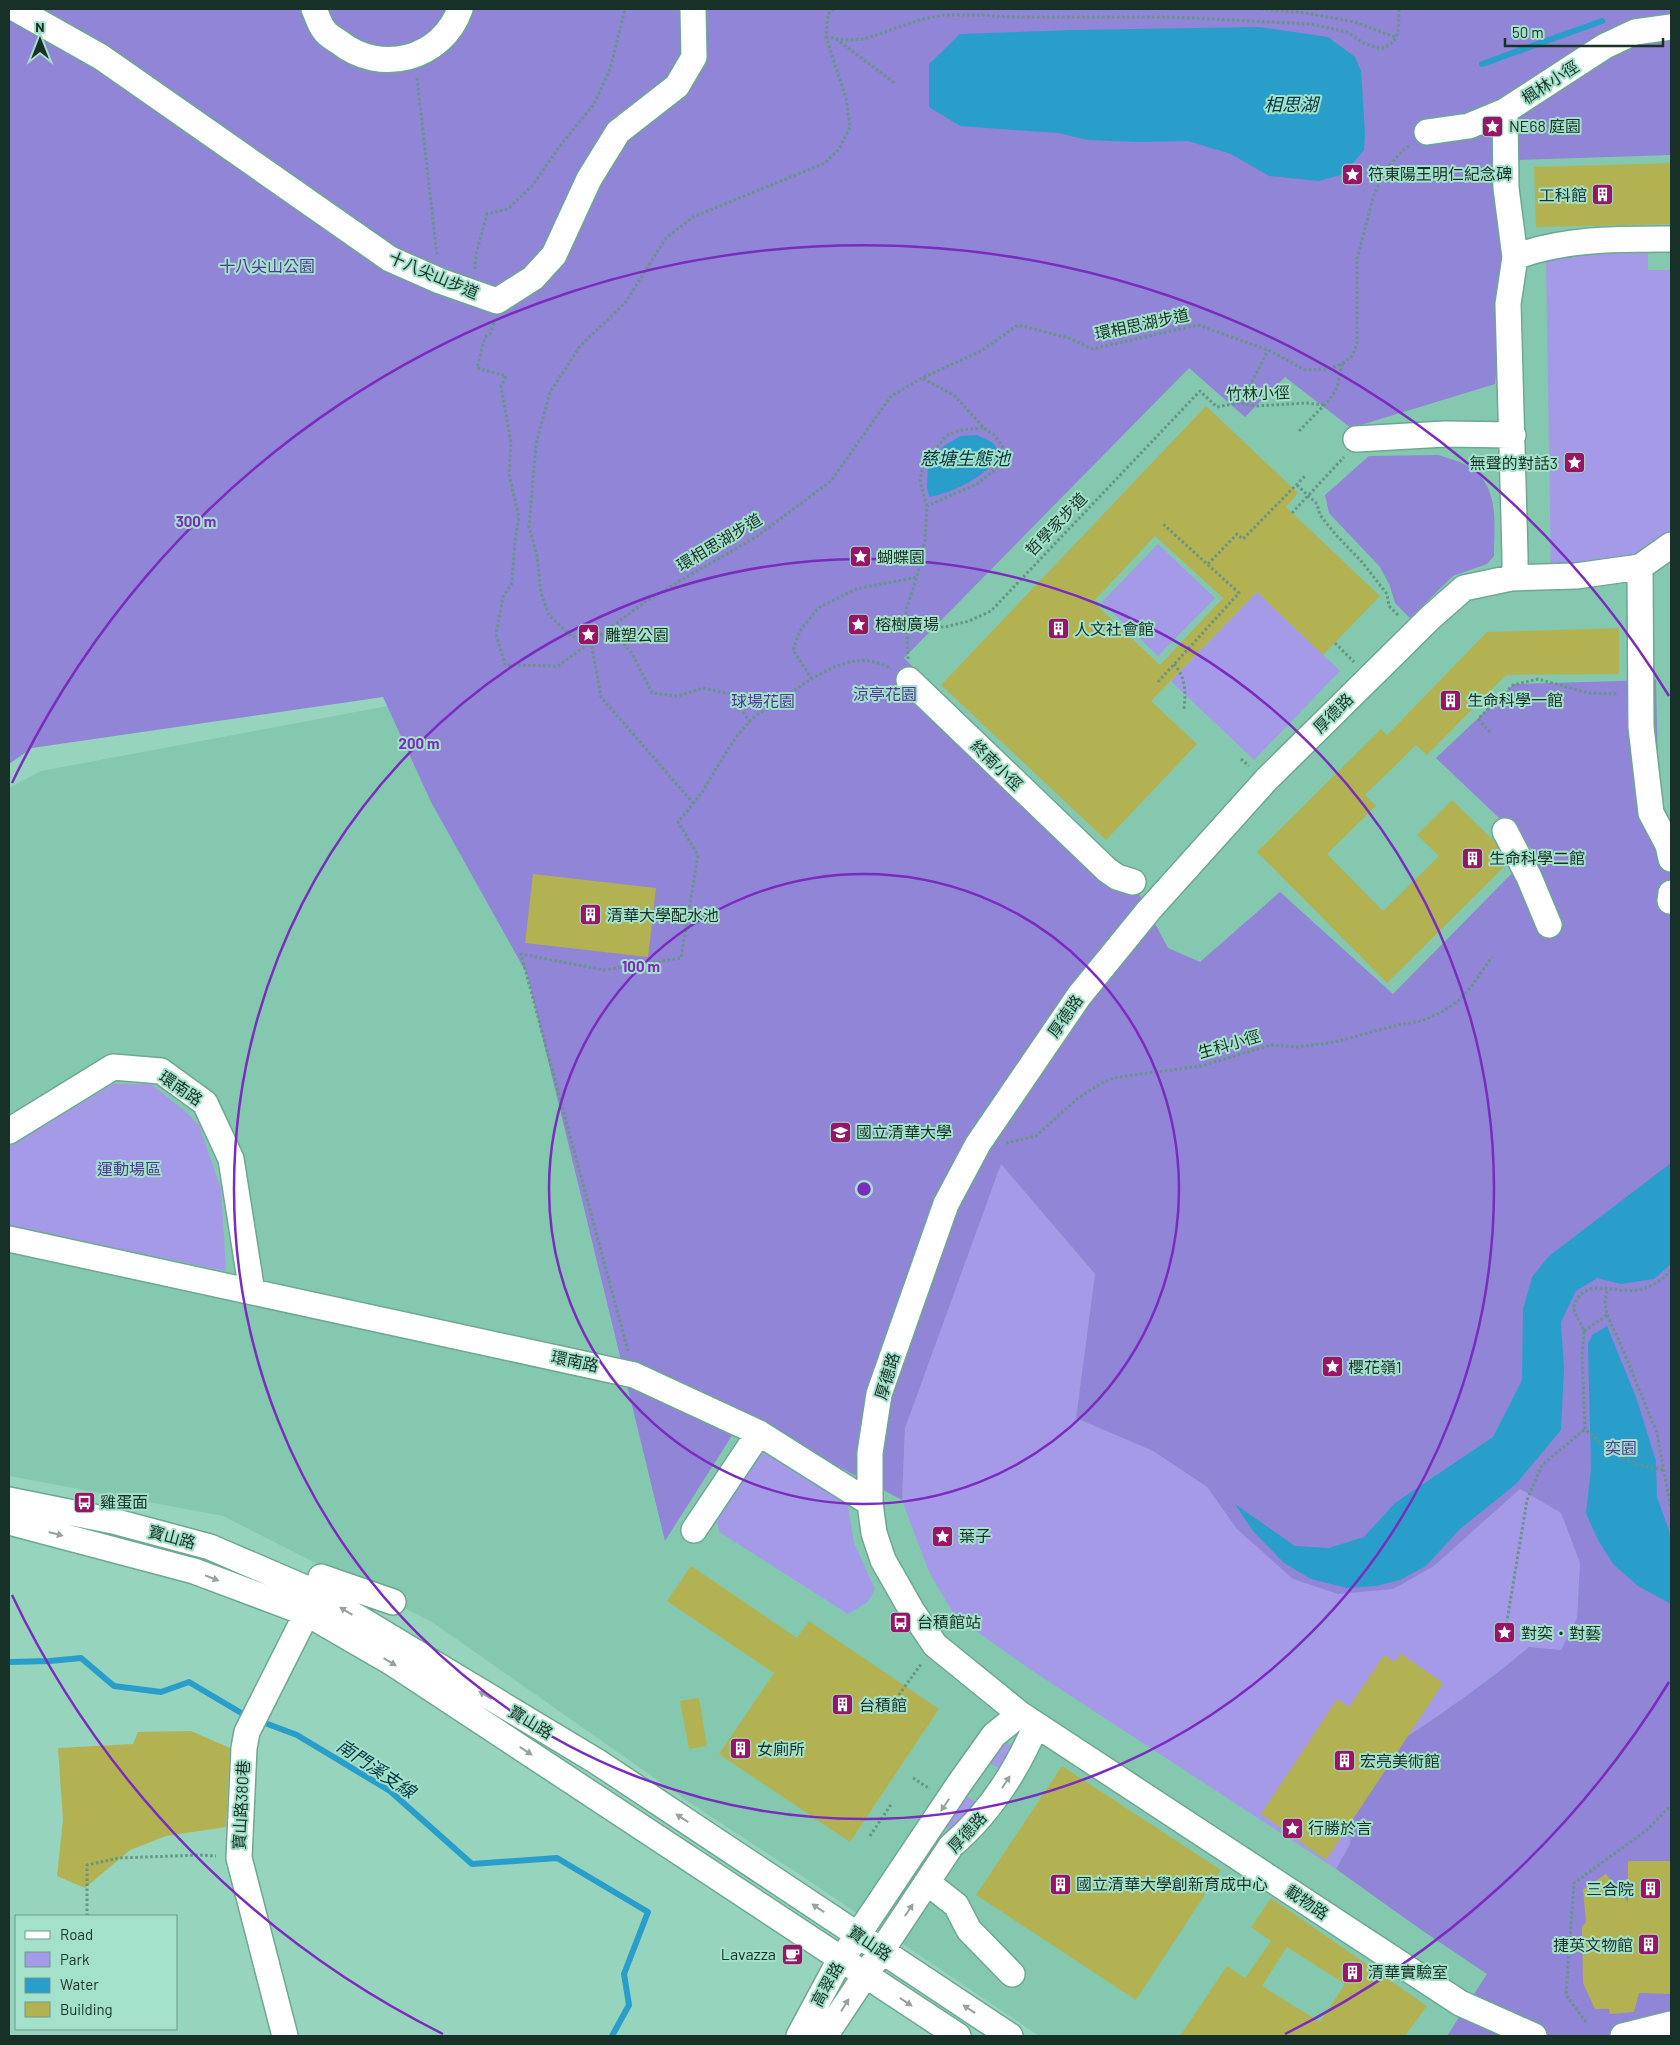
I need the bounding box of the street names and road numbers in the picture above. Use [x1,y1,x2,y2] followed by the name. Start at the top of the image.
[1518,56,1582,107] street label: 楓林小徑
[386,247,482,302] street label: 十八尖山步道
[1093,304,1191,343] street label: 環相思湖步道
[1226,382,1290,403] street label: 竹林小徑
[1021,488,1090,559] street label: 哲學家步道
[673,509,765,574] street label: 環相思湖步道
[1309,689,1356,736] street label: 厚德路
[968,736,1027,794] street label: 終南小徑
[1043,991,1086,1041] street label: 厚德路
[1195,1026,1262,1061] street label: 生科小徑
[156,1066,206,1109] street label: 環南路
[550,1346,601,1375] street label: 環南路
[870,1350,903,1402] street label: 厚德路
[146,1521,198,1552] street label: 寶山路
[506,1701,557,1742] street label: 寶山路
[229,1760,252,1850] street label: 寶山路380巷
[943,1808,990,1856] street label: 厚德路
[1282,1880,1332,1923] street label: 載物路
[845,1921,895,1964] street label: 寶山路
[807,1958,847,2009] street label: 高翠路

